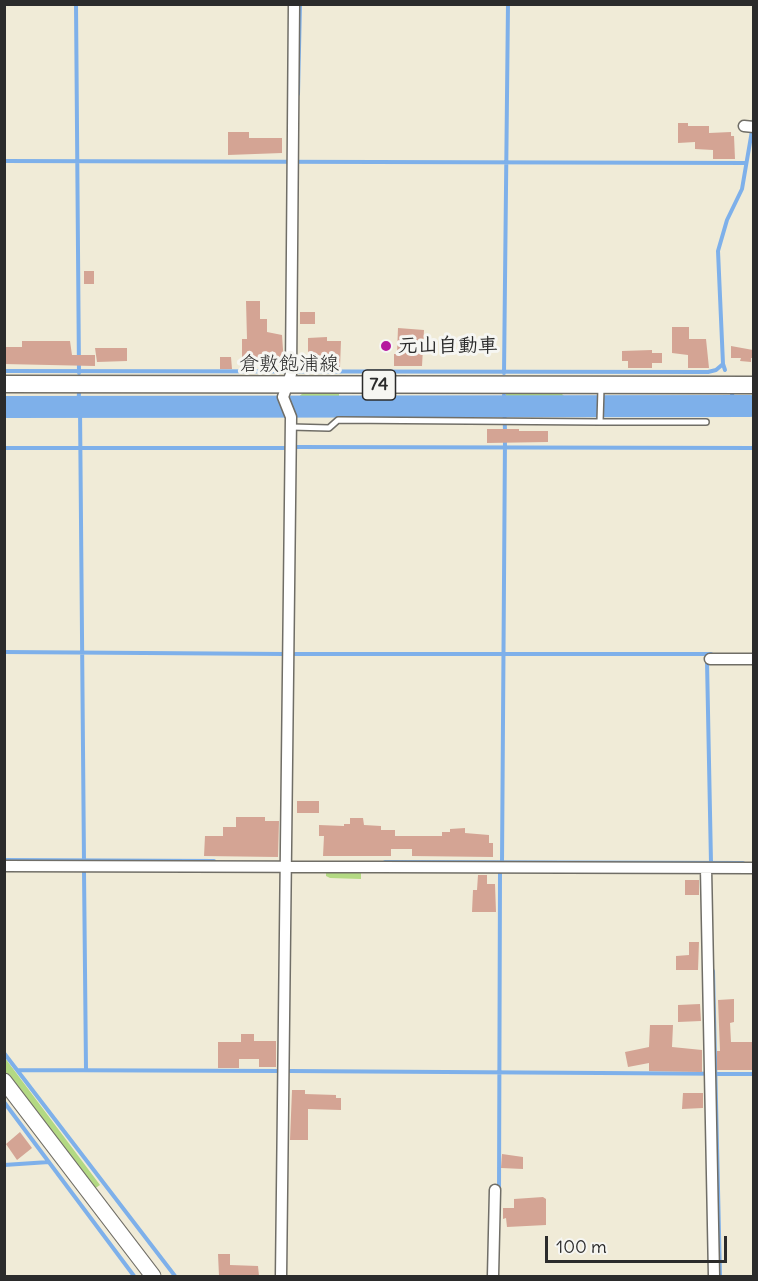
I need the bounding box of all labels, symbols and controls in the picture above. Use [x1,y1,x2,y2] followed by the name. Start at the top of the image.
[398,334,498,358] place label: 元山自動車
[379,339,393,353] marker: 元山自動車
[239,352,339,376] street label: 倉敷飽浦線
[362,370,395,400] road number: 74
[548,1224,730,1262] scale bar
[556,1235,607,1258] text: 100 m

